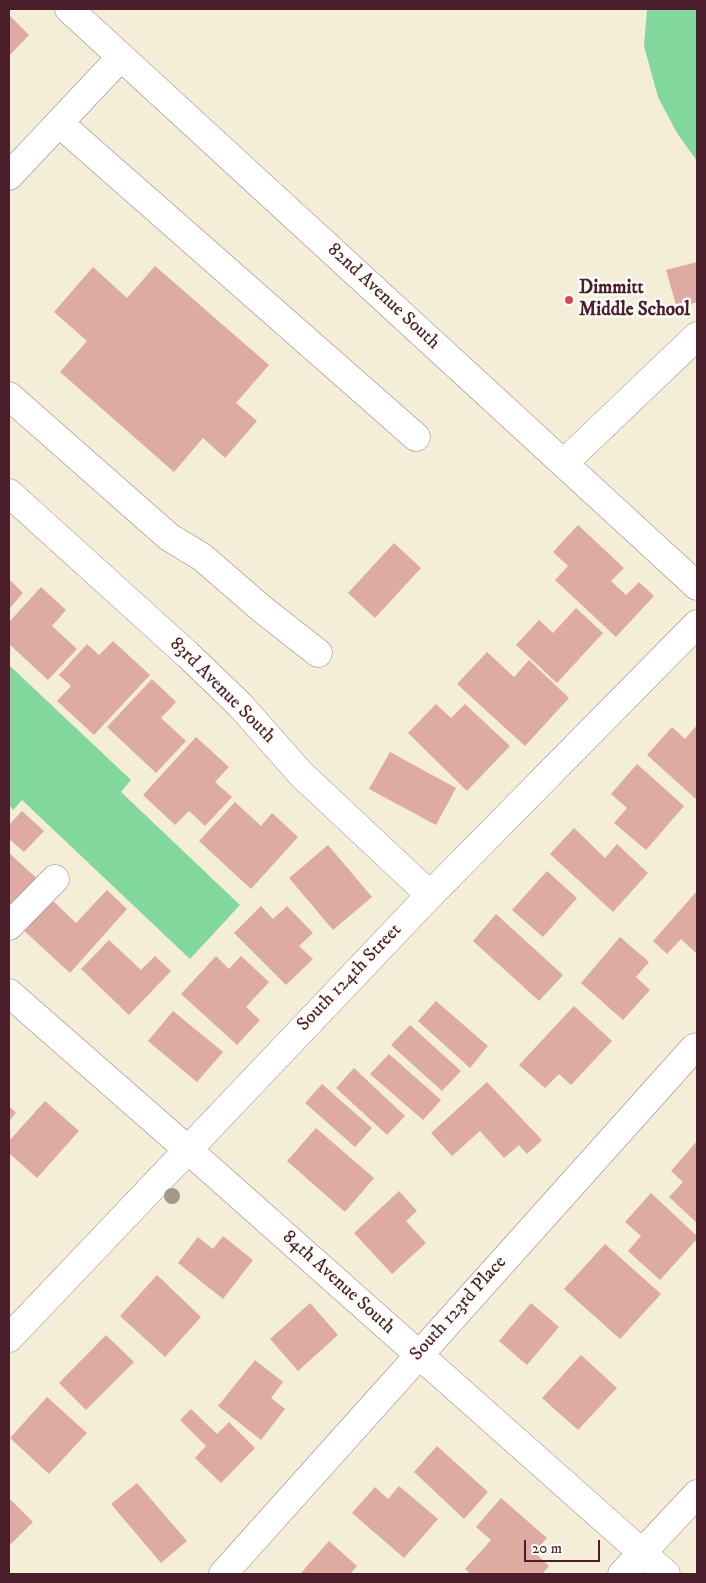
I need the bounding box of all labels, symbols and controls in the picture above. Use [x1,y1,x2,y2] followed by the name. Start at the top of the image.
[322,239,444,355] street label: 82nd Avenue South
[579,278,690,322] place label: Dimmitt Middle School
[563,294,575,306] marker: Dimmitt Middle School
[164,633,280,749] street label: 83rd Avenue South
[293,919,407,1037] street label: South 124th Street
[277,1226,399,1340] street label: 84th Avenue South
[406,1252,512,1366] street label: South 123rd Place
[526,1530,602,1562] scale bar
[532,1539,562,1558] text: 20 m

